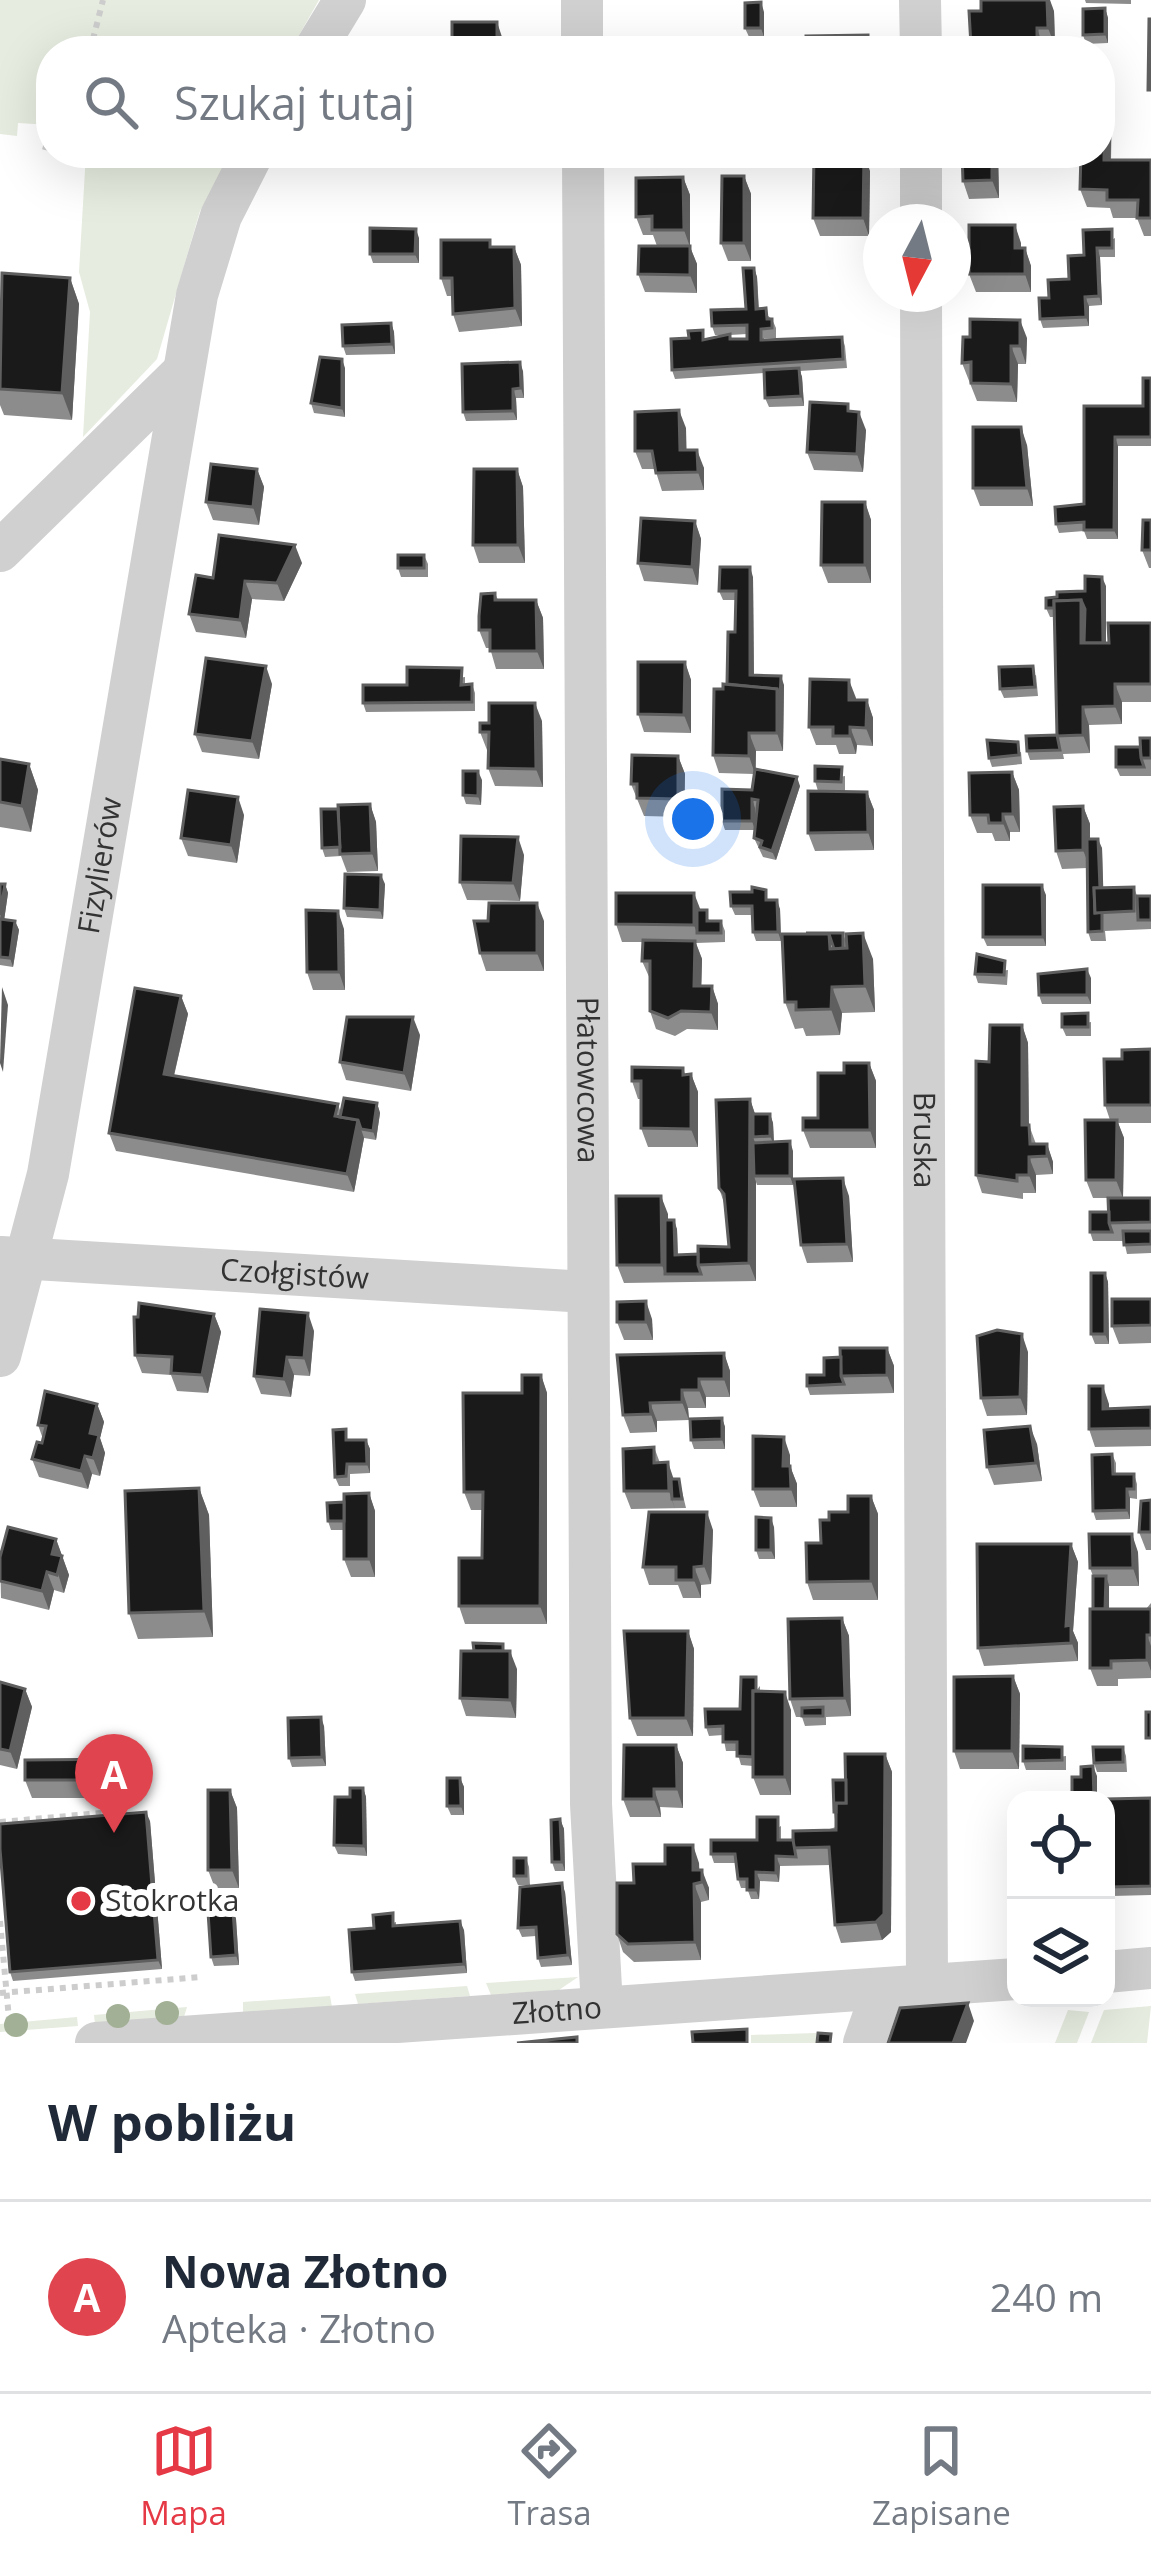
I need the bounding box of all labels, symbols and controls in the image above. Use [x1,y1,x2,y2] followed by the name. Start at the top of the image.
[36,36,1115,168] search box
[78,69,144,135] icon: search
[174,72,415,133] text: Szukaj tutaj
[863,204,971,312] north arrow
[663,789,723,849] your location
[67,794,131,937] street label: Fizylierów
[568,997,610,1163] street label: Płatowcowa
[905,1092,946,1188] street label: Bruska
[219,1248,370,1298] street label: Czołgistów
[75,1734,153,1833] pin: A
[1007,1791,1115,2007] map controls
[1007,1791,1115,1899] button: locate
[105,1879,239,1920] place label: Stokrotka
[68,1888,94,1914] marker: Stokrotka
[1007,1899,1115,2007] button: layers
[510,1986,603,2033] street label: Złotno
[48,2086,296,2156] text: W pobliżu
[162,2240,448,2301] text: Nowa Złotno
[74,2270,100,2323] text: A
[990,2270,1103,2323] text: 240 m
[162,2301,436,2354] text: Apteka · Złotno
[140,2418,227,2535] tab: Mapa
[507,2418,592,2535] tab: Trasa
[872,2418,1011,2535] tab: Zapisane

